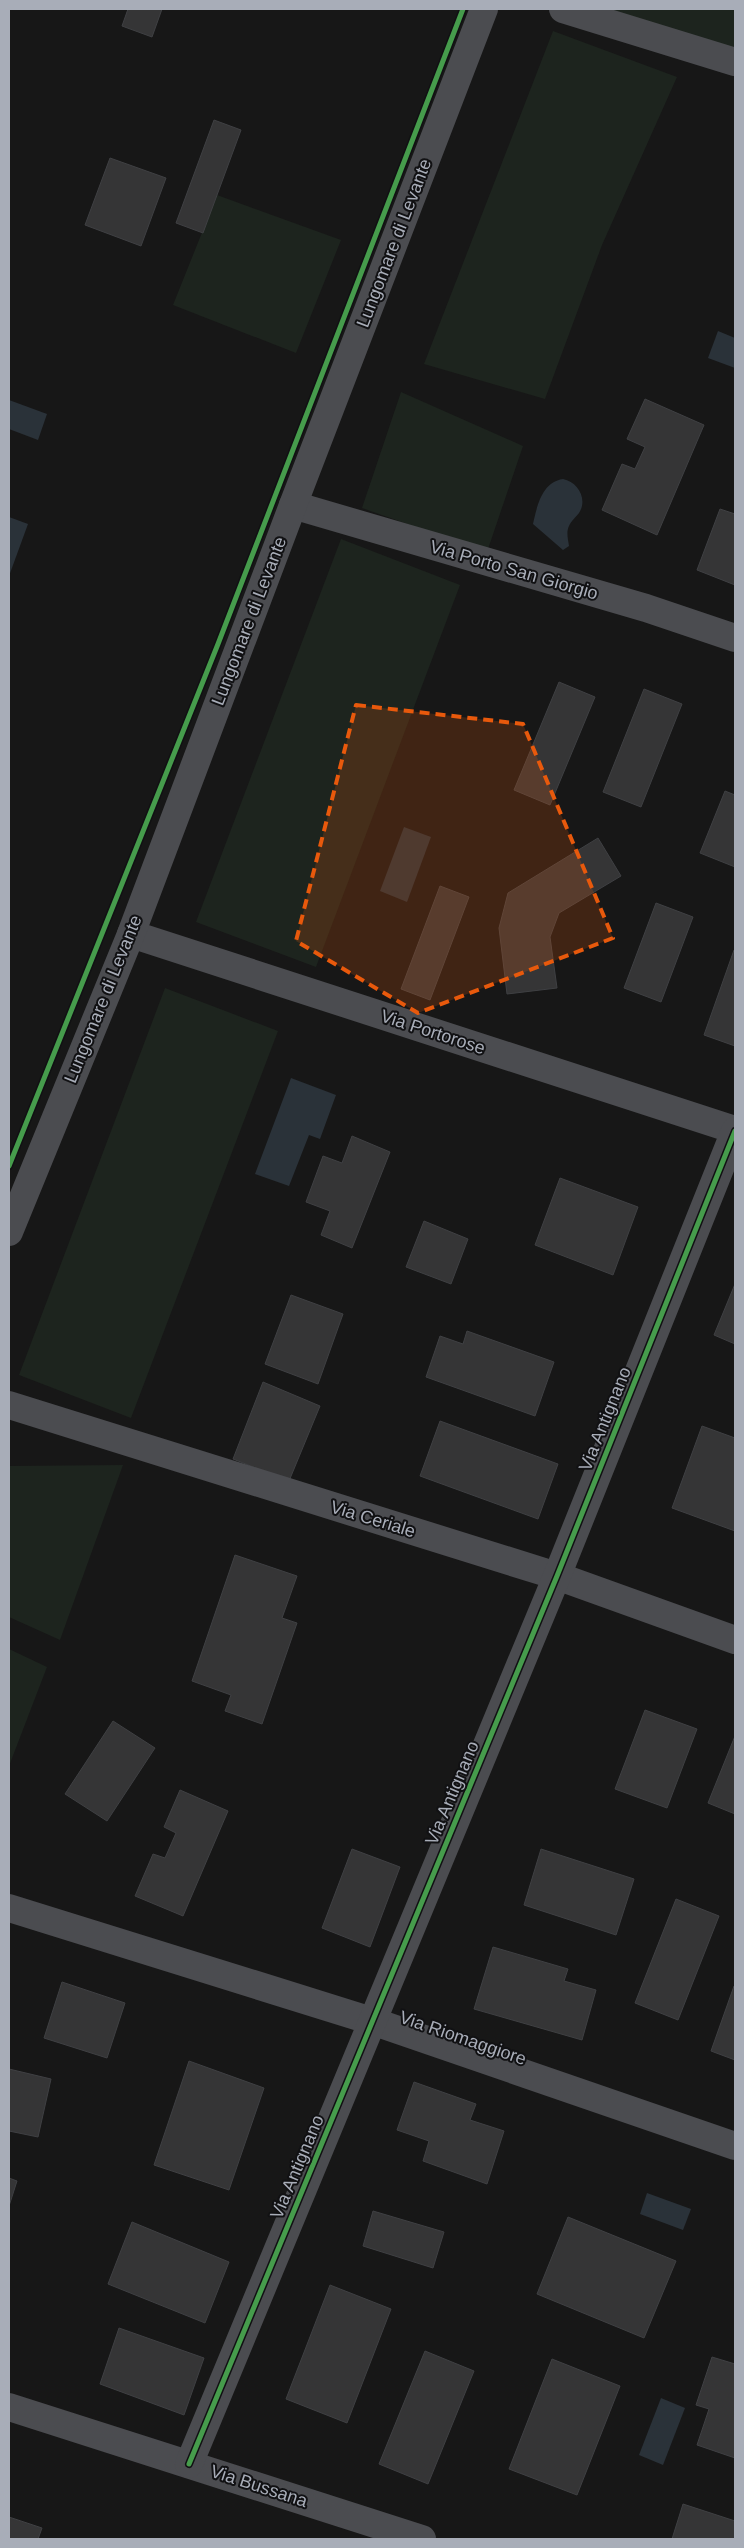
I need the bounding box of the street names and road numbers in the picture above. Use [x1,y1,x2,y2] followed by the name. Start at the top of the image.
[353,156,435,330] street label: Lungomare di Levante
[208,534,290,708] street label: Lungomare di Levante
[428,536,600,604] street label: Via Porto San Giorgio
[60,912,146,1086] street label: Lungomare di Levante
[378,1006,488,1058] street label: Via Portorose
[575,1364,635,1474] street label: Via Antignano
[328,1497,418,1541] street label: Via Ceriale
[421,1738,483,1848] street label: Via Antignano
[397,2007,529,2069] street label: Via Riomaggiore
[266,2112,328,2222] street label: Via Antignano
[208,2461,311,2511] street label: Via Bussana

